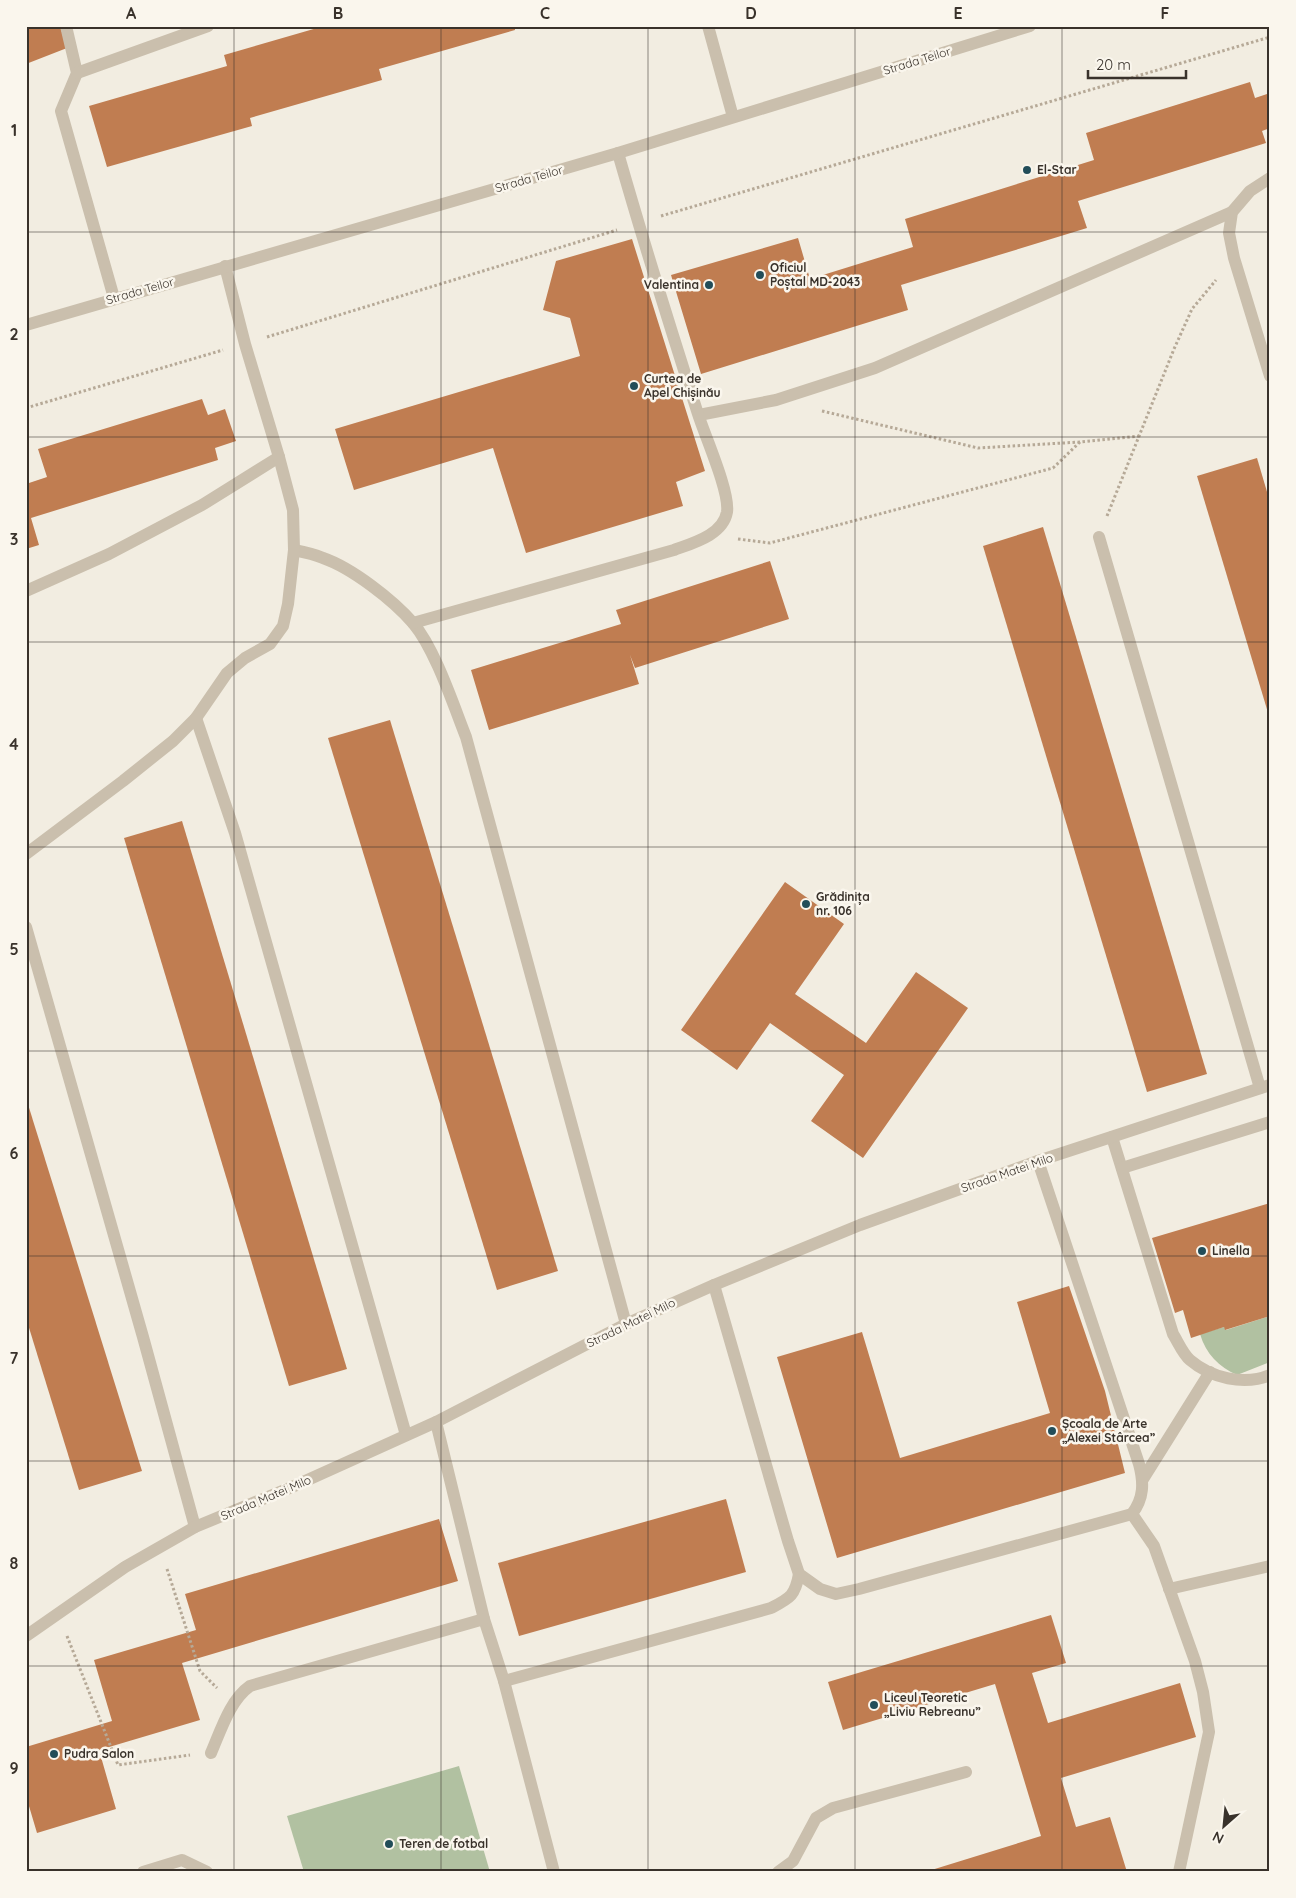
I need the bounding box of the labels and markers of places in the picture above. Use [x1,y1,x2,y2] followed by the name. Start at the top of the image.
[1037,162,1077,177] place label: El-Star
[1021,164,1033,176] marker: El-Star
[770,260,860,290] place label: Oficiul Poștal MD-2043
[754,269,766,281] marker: Oficiul Poștal MD-2043
[644,277,699,292] place label: Valentina
[703,279,715,291] marker: Valentina
[644,371,721,401] place label: Curtea de Apel Chișinău
[628,380,640,392] marker: Curtea de Apel Chișinău
[816,889,870,918] place label: Grădinița nr. 106
[800,898,812,910] marker: Grădinița nr. 106
[1212,1243,1250,1258] place label: Linella
[1196,1245,1208,1257] marker: Linella
[1062,1416,1156,1445] place label: Școala de Arte „Alexei Stârcea”
[1046,1425,1058,1437] marker: Școala de Arte „Alexei Stârcea”
[884,1690,981,1719] place label: Liceul Teoretic „Liviu Rebreanu”
[868,1699,880,1711] marker: Liceul Teoretic „Liviu Rebreanu”
[64,1746,134,1761] place label: Pudra Salon
[48,1748,60,1760] marker: Pudra Salon
[399,1836,488,1851] place label: Teren de fotbal
[383,1838,395,1850] marker: Teren de fotbal

